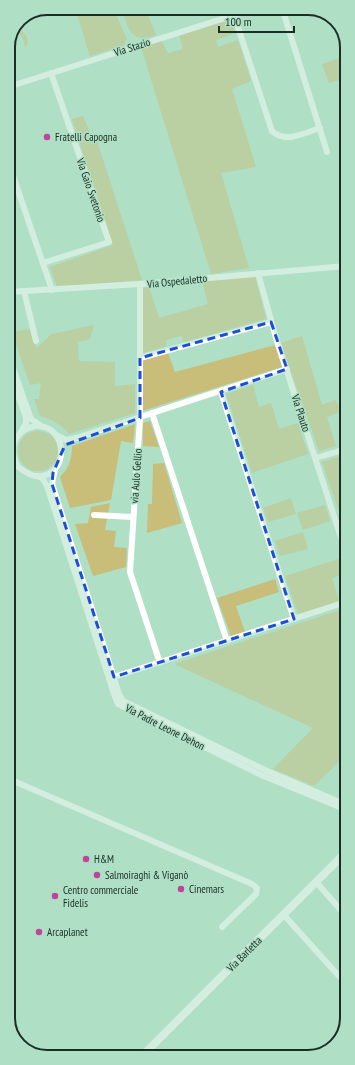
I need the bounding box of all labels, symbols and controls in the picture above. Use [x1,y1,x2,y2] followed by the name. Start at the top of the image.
[219,8,294,34] scale bar
[225,14,252,29] text: 100 m
[111,34,152,60] street label: Via Stazio
[55,130,117,144] place label: Fratelli Capogna
[42,132,52,142] marker: Fratelli Capogna
[73,155,109,224] street label: Via Gaio Svetonio
[145,271,208,291] street label: Via Ospedaletto
[288,392,314,434] street label: Via Plauto
[127,448,145,504] street label: via Aulo Gellio
[122,700,207,753] street label: Via Padre Leone Dehon
[94,852,114,866] place label: H&M
[81,854,91,864] marker: H&M
[105,868,188,882] place label: Salmoiraghi & Viganò
[92,870,102,880] marker: Salmoiraghi & Viganò
[189,882,224,896] place label: Cinemars
[63,883,139,910] place label: Centro commerciale Fidelis
[176,884,186,894] marker: Cinemars
[50,891,60,901] marker: Centro commerciale Fidelis
[47,925,88,939] place label: Arcaplanet
[34,927,44,937] marker: Arcaplanet
[223,933,265,975] street label: Via Barletta

